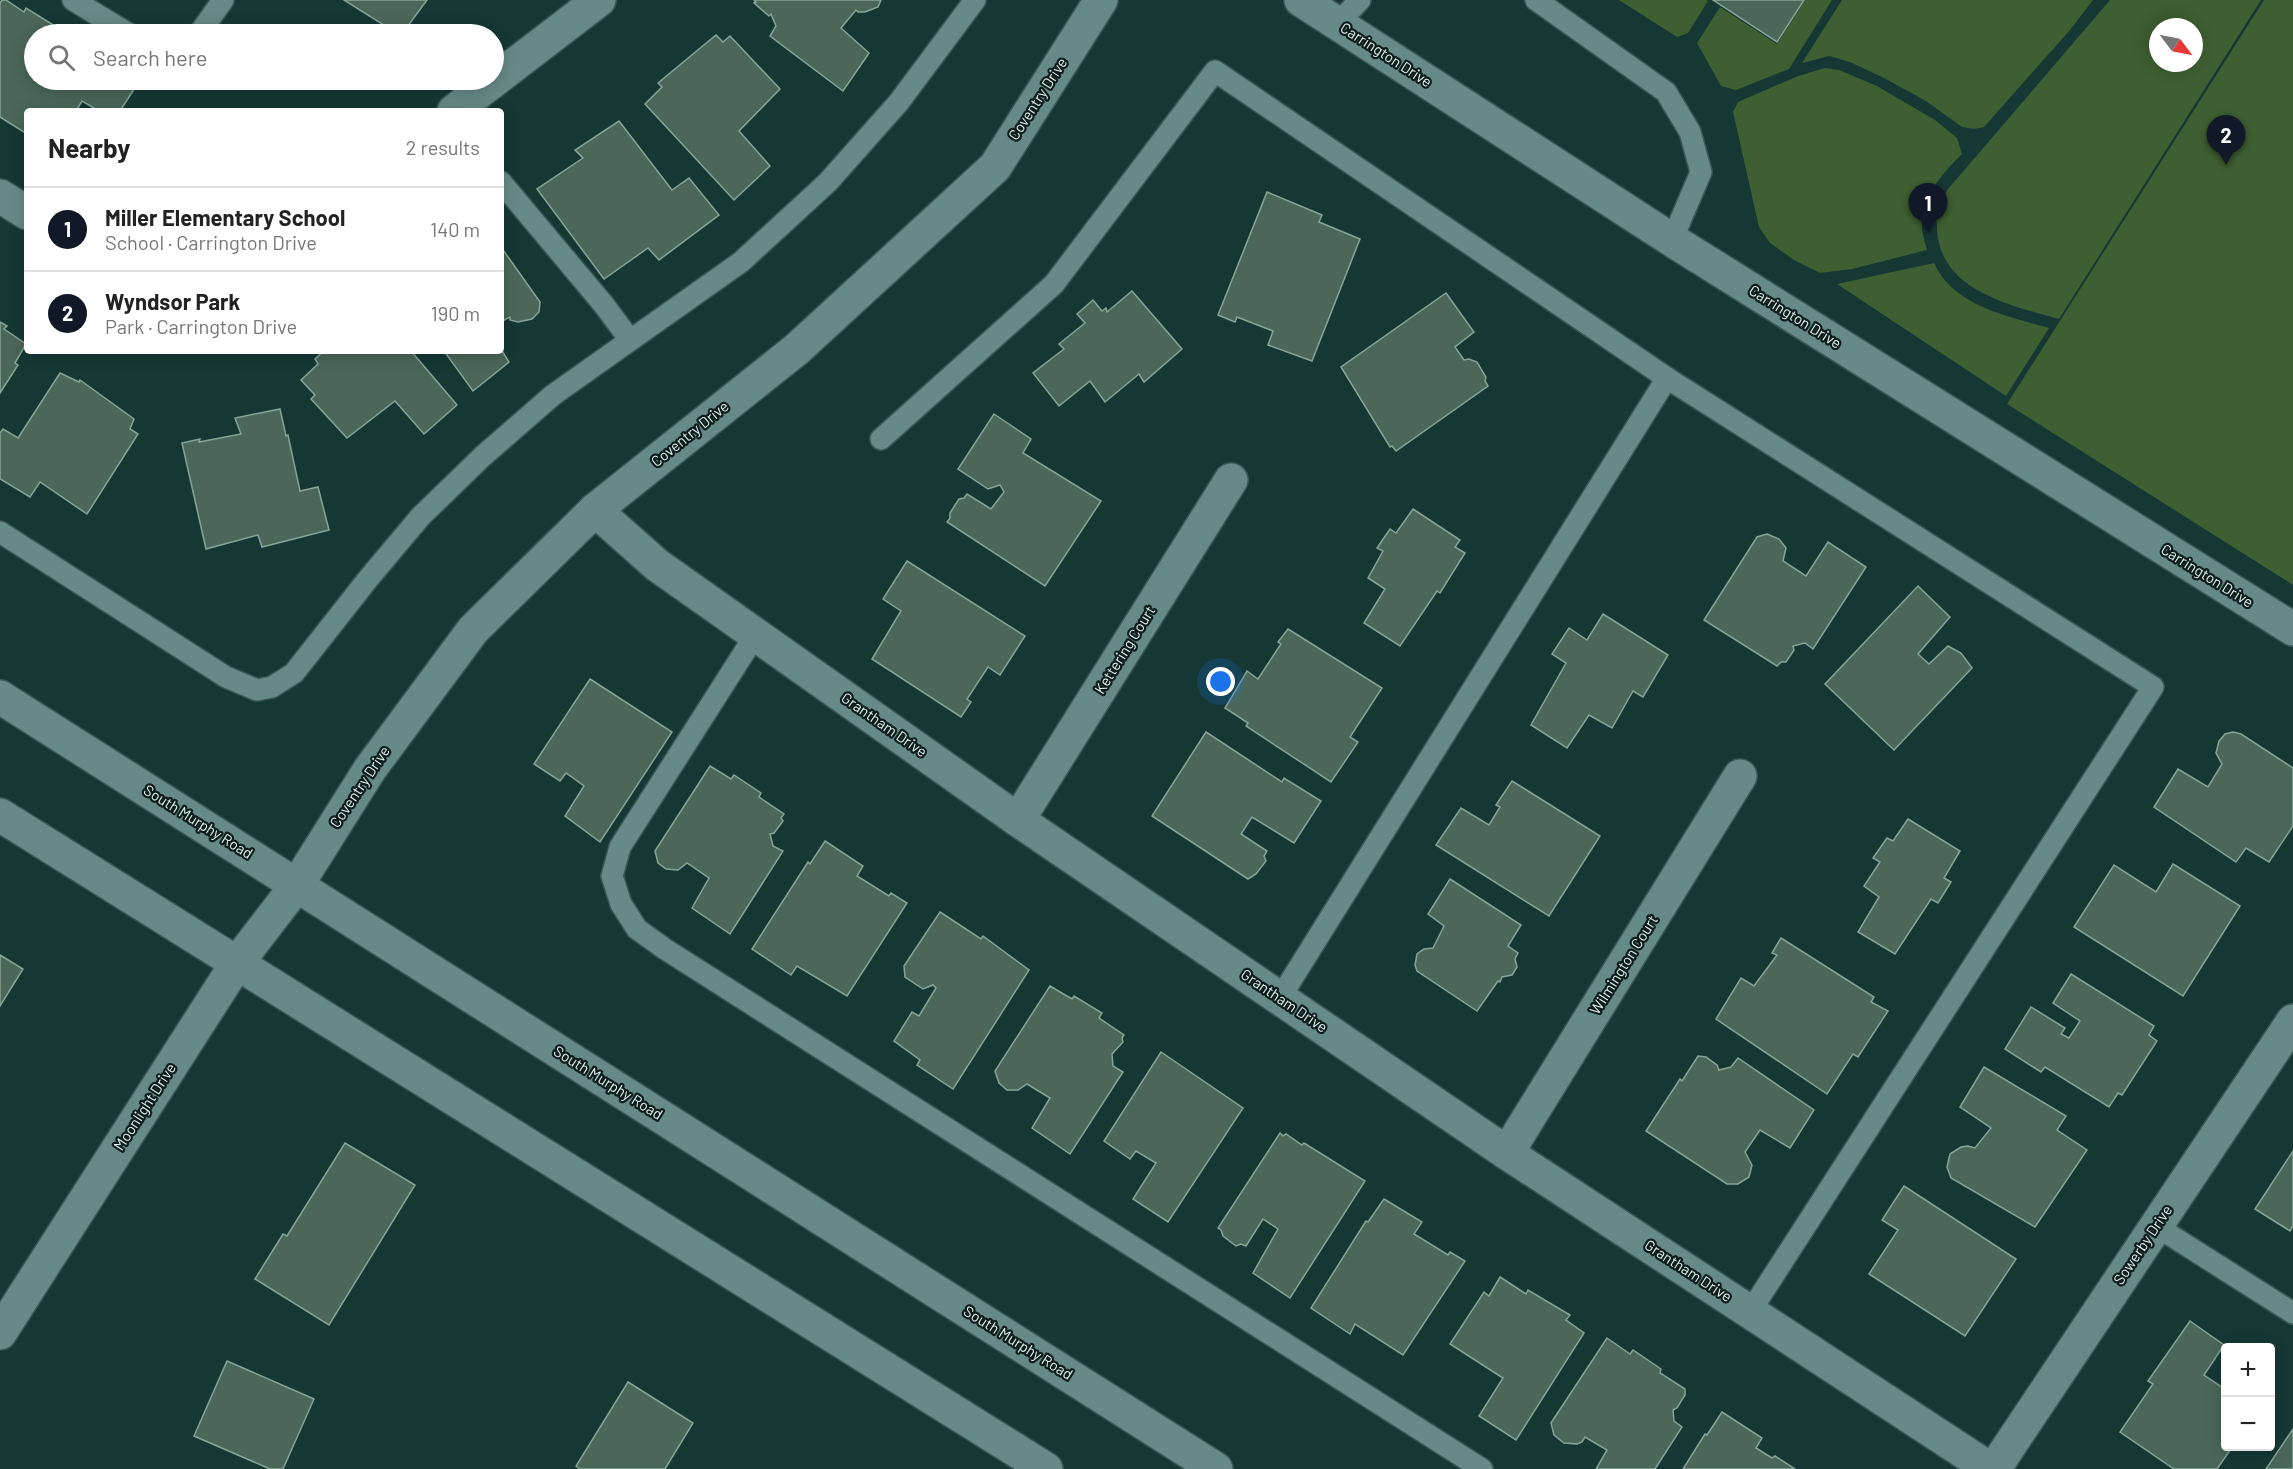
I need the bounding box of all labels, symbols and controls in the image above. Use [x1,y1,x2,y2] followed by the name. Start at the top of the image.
[1337,18,1436,90] street label: Carrington Drive
[2149,18,2203,72] north arrow
[24,24,504,90] search box
[45,41,78,74] icon: search
[93,44,207,70] text: Search here
[1004,54,1070,143] street label: Coventry Drive
[2206,116,2246,165] pin: 2
[48,132,130,163] text: Nearby
[406,135,480,159] text: 2 results
[1908,184,1948,233] pin: 1
[105,204,345,230] text: Miller Elementary School
[64,217,71,241] text: 1
[430,217,480,241] text: 140 m
[105,230,317,254] text: School · Carrington Drive
[1746,281,1845,352] street label: Carrington Drive
[105,288,240,314] text: Wyndsor Park
[62,301,73,325] text: 2
[431,301,480,325] text: 190 m
[105,314,297,338] text: Park · Carrington Drive
[647,396,732,470] street label: Coventry Drive
[2158,540,2257,611] street label: Carrington Drive
[1090,602,1158,697] street label: Kettering Court
[1206,667,1235,696] your location
[838,688,931,760] street label: Grantham Drive
[325,742,393,831] street label: Coventry Drive
[141,780,256,862] street label: South Murphy Road
[1585,911,1661,1017] street label: Wilmington Court
[1238,965,1331,1036] street label: Grantham Drive
[551,1041,666,1123] street label: South Murphy Road
[109,1059,179,1153] street label: Moonlight Drive
[2109,1201,2175,1288] street label: Sowerby Drive
[1642,1235,1736,1305] street label: Grantham Drive
[961,1301,1076,1383] street label: South Murphy Road
[2221,1343,2275,1451] map controls
[2221,1343,2275,1397] button: +
[2221,1397,2275,1451] button: −

